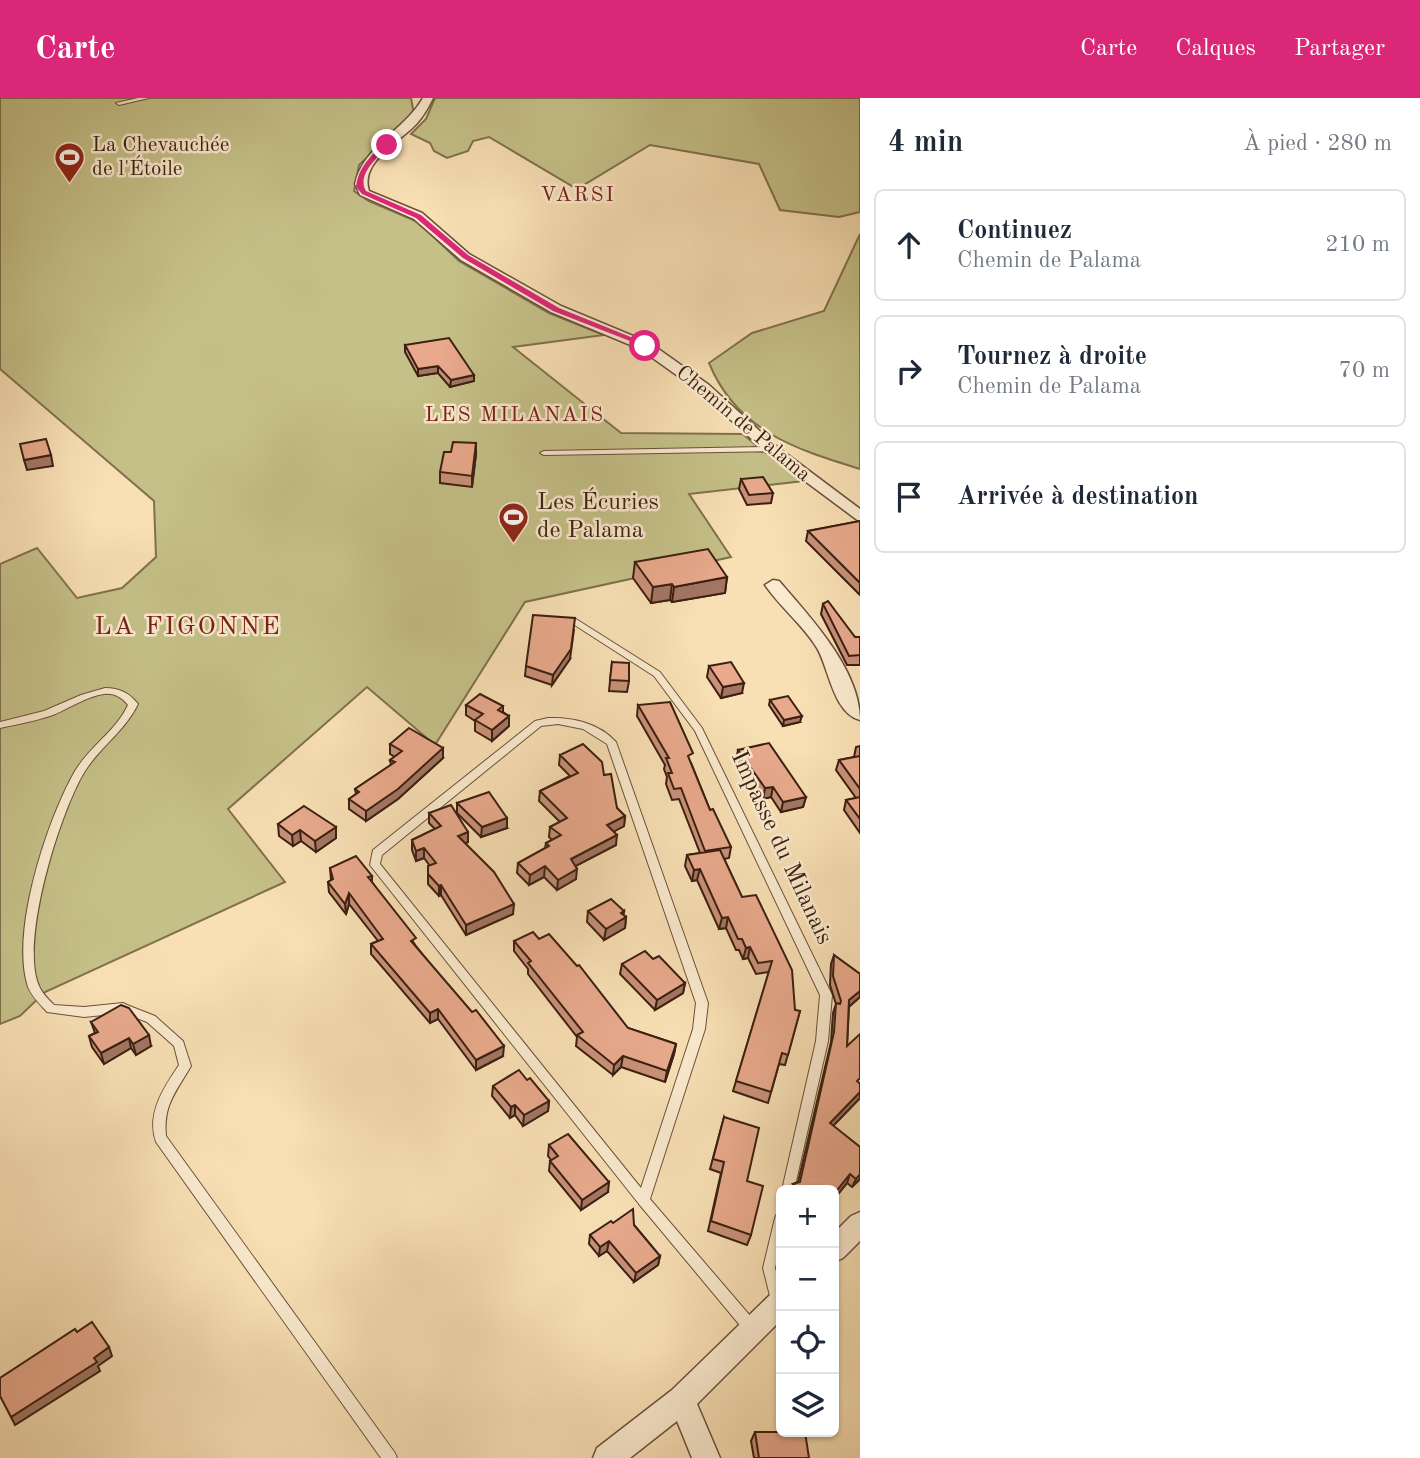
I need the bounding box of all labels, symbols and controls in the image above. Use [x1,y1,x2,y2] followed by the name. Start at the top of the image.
[35,33,115,66] text: Carte
[1080,37,1137,61] text: Carte
[1175,37,1256,61] text: Calques
[1294,37,1385,61] text: Partager
[888,128,963,158] text: 4 min
[371,129,402,160] route end
[1243,132,1392,155] text: À pied · 280 m
[92,135,229,180] place label: La Chevauchée de l'Étoile
[52,140,86,184] sports icon: La Chevauchée de l'Étoile
[540,185,616,206] district label: VARSI
[957,218,1072,244] text: Continuez
[890,226,928,264] icon: ahead
[1325,233,1390,256] text: 210 m
[957,249,1141,272] text: Chemin de Palama
[629,330,660,361] route start
[957,344,1147,370] text: Tournez à droite
[890,352,928,390] icon: right
[1339,359,1390,382] text: 70 m
[672,362,814,486] street label: Chemin de Palama
[957,375,1141,398] text: Chemin de Palama
[425,405,605,426] district label: LES MILANAIS
[890,478,928,516] icon: arrive
[957,484,1199,510] text: Arrivée à destination
[537,487,659,543] place label: Les Écuries de Palama
[497,500,531,544] sports icon: Les Écuries de Palama
[94,614,282,640] district label: LA FIGONNE
[726,748,836,948] street label: Impasse du Milanais
[776,1185,839,1437] map controls
[776,1185,839,1248] button: +
[776,1248,839,1311] button: −
[776,1311,839,1374] button: locate
[776,1374,839,1437] button: layers

